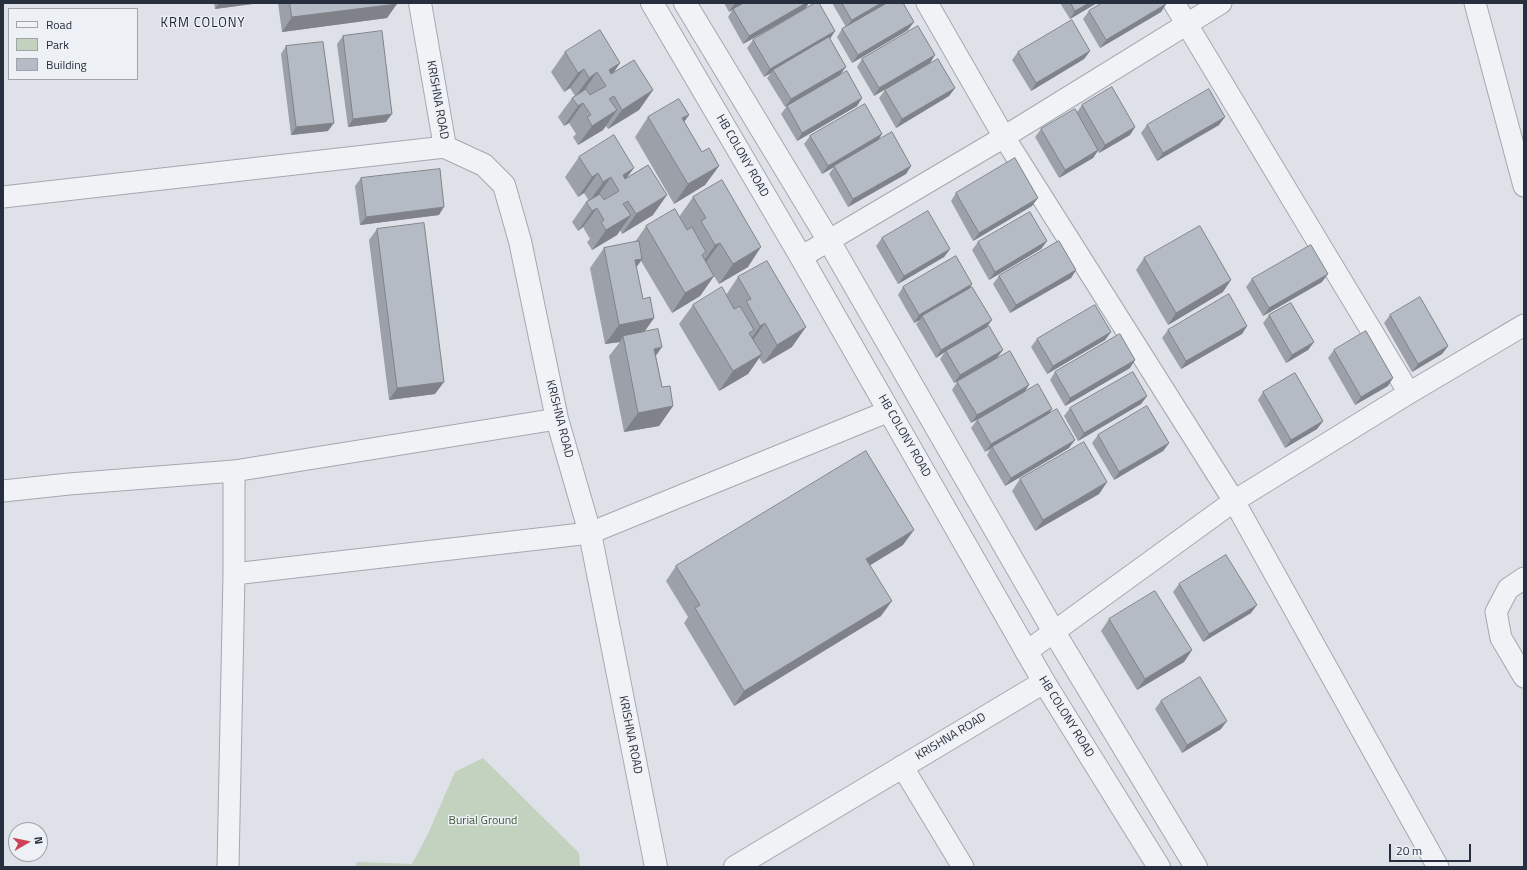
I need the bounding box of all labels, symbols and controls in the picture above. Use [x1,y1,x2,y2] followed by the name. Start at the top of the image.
[8,8,138,80] legend
[46,15,72,34] text: Road
[160,16,246,32] district label: KRM COLONY
[46,35,69,54] text: Park
[46,55,87,74] text: Building
[423,59,451,141] street label: KRISHNA ROAD
[712,112,772,200] street label: HB COLONY ROAD
[542,379,576,459] street label: KRISHNA ROAD
[874,392,934,480] street label: HB COLONY ROAD
[1035,674,1097,760] street label: HB COLONY ROAD
[615,694,645,776] street label: KRISHNA ROAD
[913,710,989,764] street label: KRISHNA ROAD
[449,814,517,828] park label: Burial Ground
[8,822,48,862] north arrow
[30,835,47,845] text: N
[1391,836,1473,862] scale bar
[1396,841,1422,860] text: 20 m

